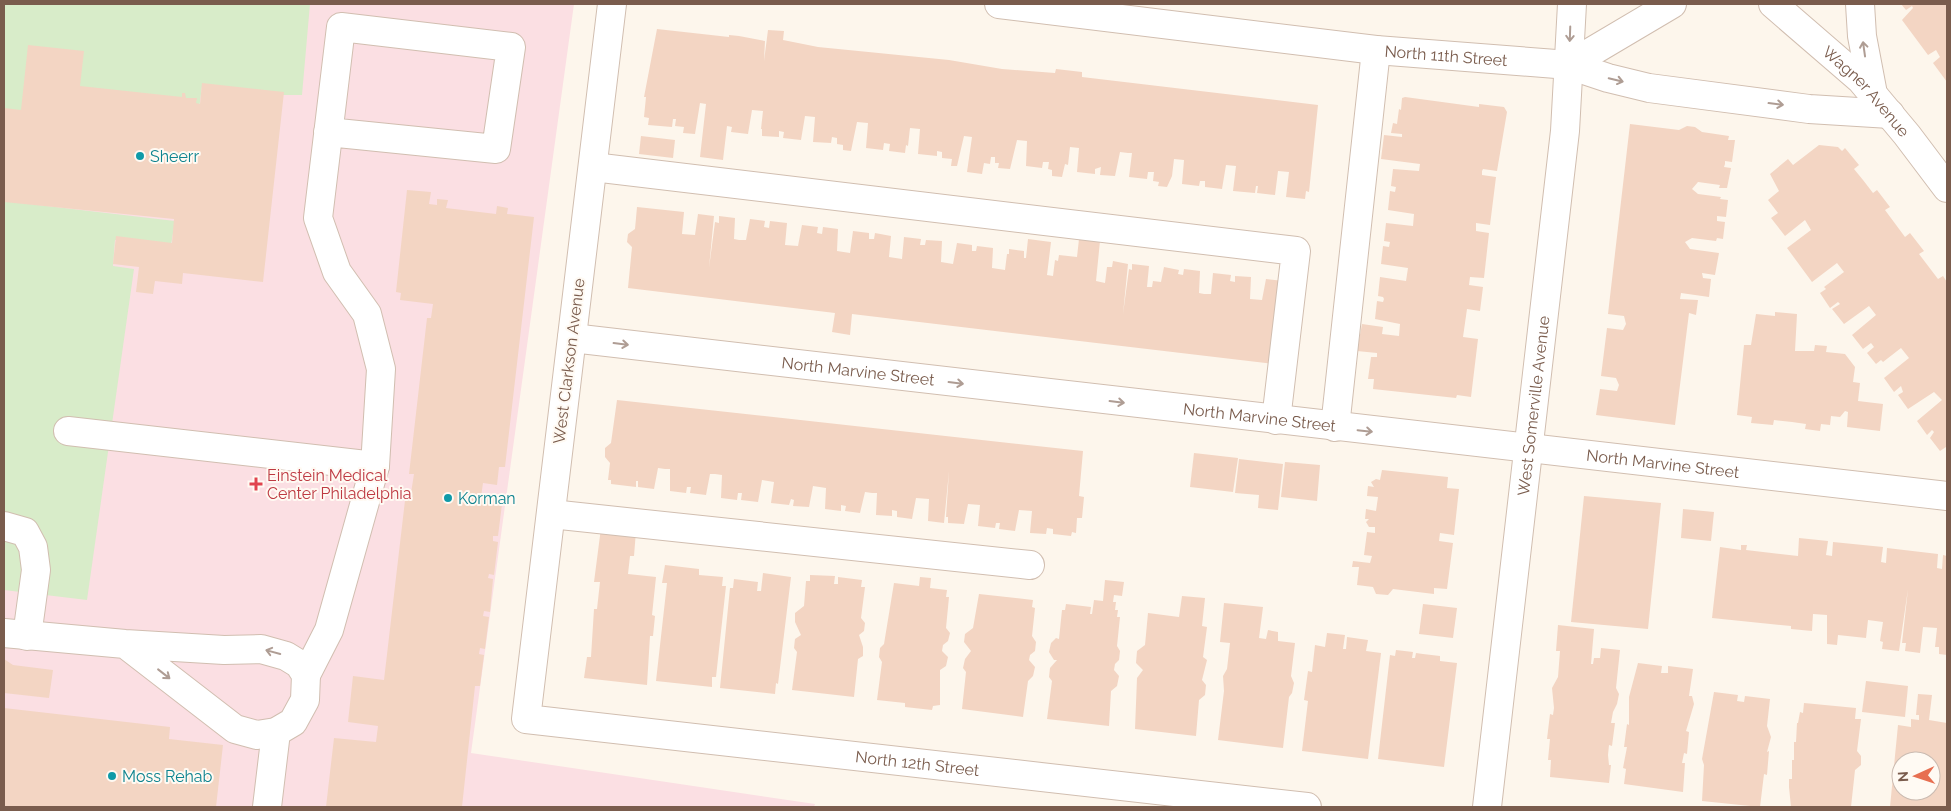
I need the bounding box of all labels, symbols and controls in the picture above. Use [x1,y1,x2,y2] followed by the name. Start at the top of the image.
[1566,26,1575,42] one-way arrow
[1384,41,1509,70] street label: North 11th Street
[1819,42,1914,140] street label: Wagner Avenue
[1858,42,1868,58] one-way arrow
[1607,76,1623,85] one-way arrow
[1768,100,1784,110] one-way arrow
[150,147,199,166] place label: Sheerr
[134,150,146,162] marker: Sheerr
[549,277,589,445] street label: West Clarkson Avenue
[1513,315,1553,497] street label: West Somerville Avenue
[612,339,628,349] one-way arrow
[781,353,936,389] street label: North Marvine Street
[947,378,963,388] one-way arrow
[1109,397,1125,407] one-way arrow
[1182,399,1338,435] street label: North Marvine Street
[1357,426,1373,436] one-way arrow
[1585,445,1741,482] street label: North Marvine Street
[267,466,412,503] place label: Einstein Medical Center Philadelphia
[249,477,263,491] marker: Einstein Medical Center Philadelphia
[458,489,516,508] place label: Korman
[442,492,454,504] marker: Korman
[266,647,282,657] one-way arrow
[157,669,171,679] one-way arrow
[854,747,981,780] street label: North 12th Street
[1891,751,1941,801] north arrow
[122,767,213,786] place label: Moss Rehab
[106,770,118,782] marker: Moss Rehab
[1895,771,1911,782] text: N

